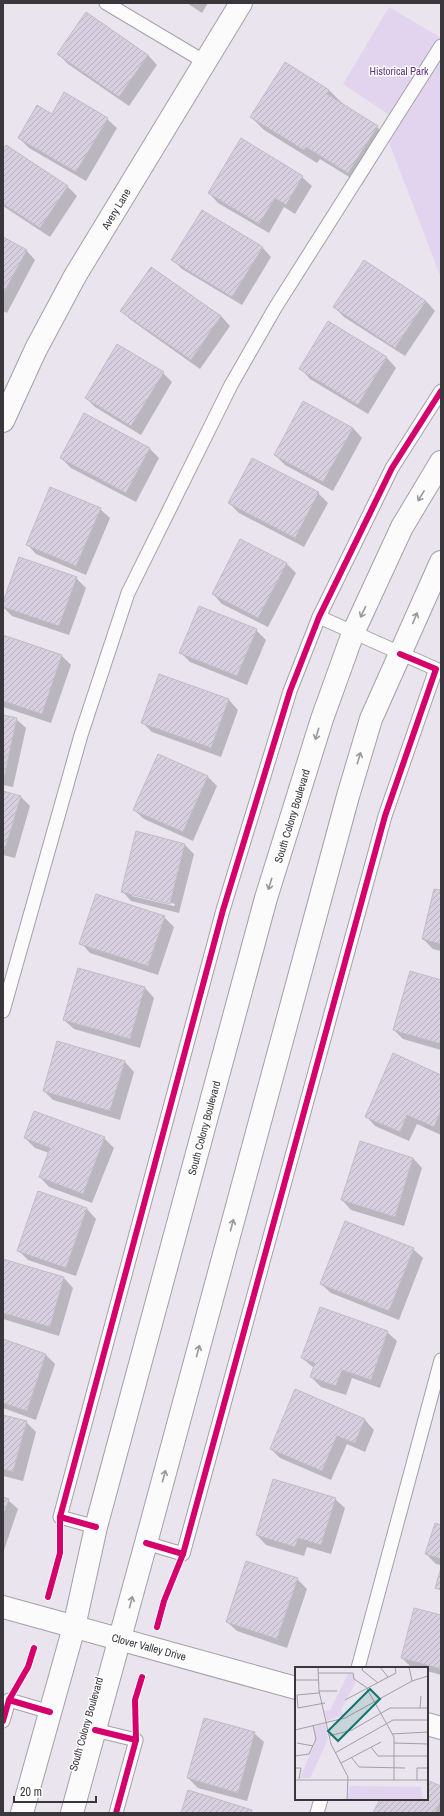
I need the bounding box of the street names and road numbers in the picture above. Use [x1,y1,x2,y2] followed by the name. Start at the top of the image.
[98,186,134,233] street label: Avery Lane
[271,767,313,865] street label: South Colony Boulevard
[185,1079,223,1177] street label: South Colony Boulevard
[110,1630,188,1664] street label: Clover Valley Drive
[66,1675,106,1773] street label: South Colony Boulevard

